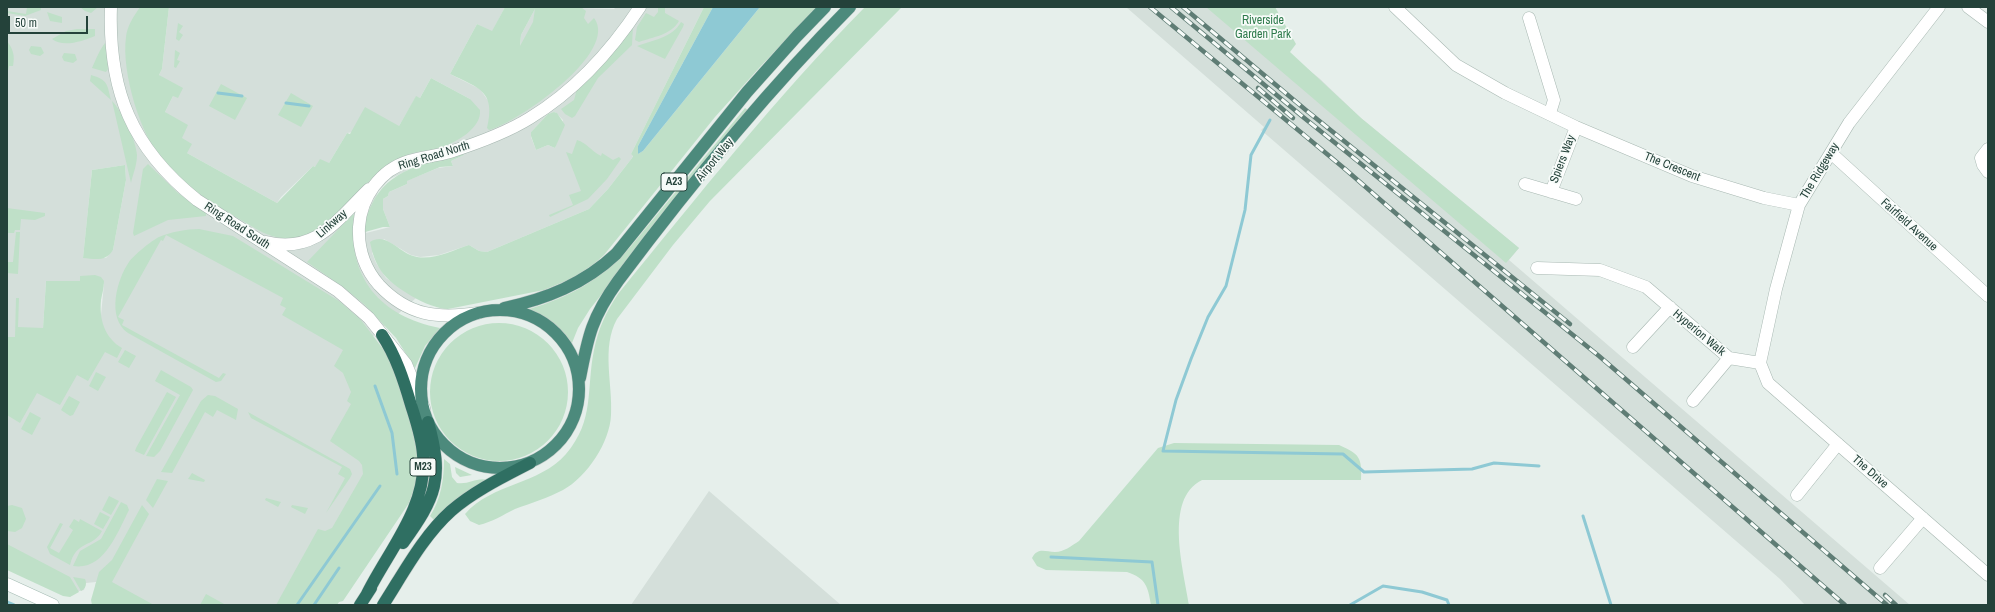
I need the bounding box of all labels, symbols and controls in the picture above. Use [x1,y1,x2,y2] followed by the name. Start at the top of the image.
[10,8,90,34] scale bar
[1235,14,1291,42] park label: Riverside Garden Park
[15,15,37,31] text: 50 m
[1547,133,1579,185] street label: Spiers Way
[693,135,737,185] street label: Airport Way
[397,138,471,174] street label: Ring Road North
[1797,140,1843,202] street label: The Ridgeway
[1642,149,1702,185] street label: The Crescent
[661,173,687,191] road number: A23
[1878,196,1940,254] street label: Fairfield Avenue
[201,199,273,253] street label: Ring Road South
[314,207,350,241] street label: Linkway
[1670,307,1728,359] street label: Hyperion Walk
[1849,452,1891,492] street label: The Drive
[410,458,436,476] road number: M23

